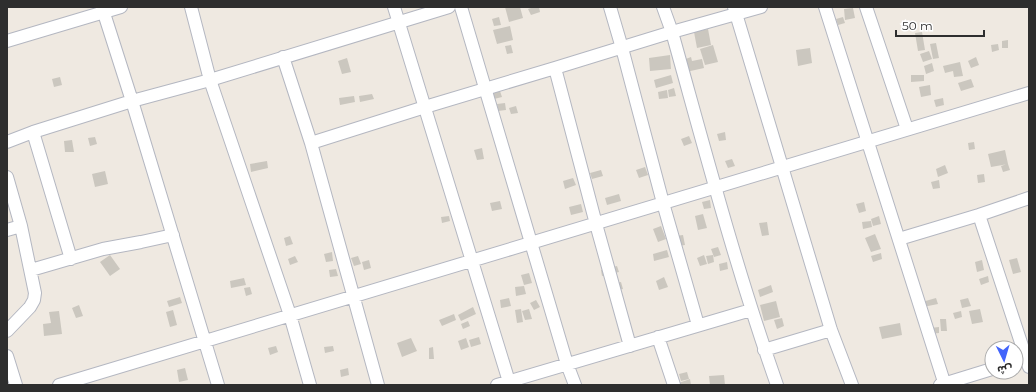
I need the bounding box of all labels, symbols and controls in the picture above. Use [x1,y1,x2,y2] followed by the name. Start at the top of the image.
[896,12,984,38] scale bar
[902,18,933,33] text: 50 m
[984,340,1024,380] north arrow
[997,362,1013,378] text: ش

